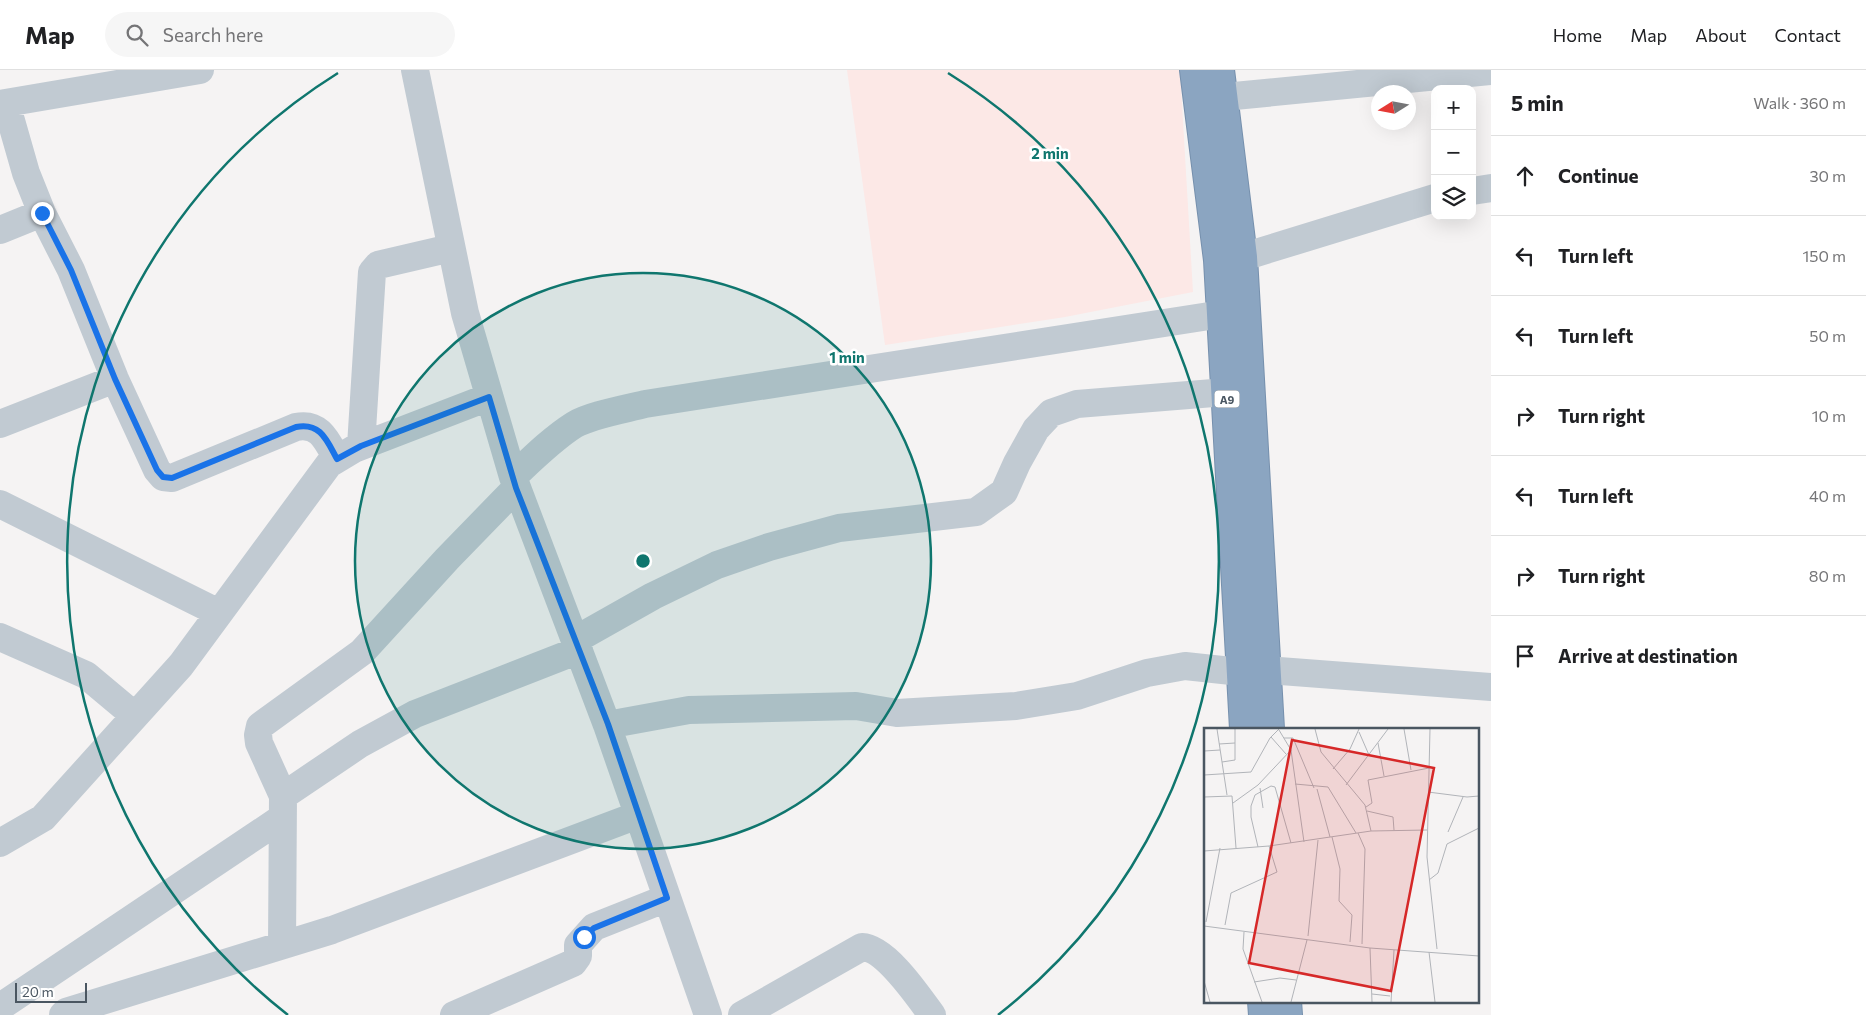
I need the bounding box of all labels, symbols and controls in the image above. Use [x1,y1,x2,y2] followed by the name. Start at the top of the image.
[105,12,455,57] search box
[25,20,75,49] text: Map
[123,21,151,49] icon: search
[163,23,263,46] text: Search here
[1553,24,1602,46] text: Home
[1630,24,1667,46] text: Map
[1695,24,1747,46] text: About
[1775,24,1841,46] text: Contact
[1371,85,1416,130] north arrow
[1431,85,1476,220] map controls
[1431,85,1476,130] button: +
[1511,90,1564,115] text: 5 min
[1753,93,1846,112] text: Walk · 360 m
[1431,130,1476,175] button: −
[1031,144,1069,162] text: 2 min
[1511,162,1539,190] icon: ahead
[1558,164,1638,187] text: Continue
[1809,166,1846,185] text: 30 m
[1431,175,1476,220] button: layers
[31,202,54,225] route end
[1511,242,1539,270] icon: left
[1558,244,1633,267] text: Turn left
[1803,246,1846,265] text: 150 m
[1511,322,1539,350] icon: left
[1558,324,1633,347] text: Turn left
[1809,326,1846,345] text: 50 m
[829,348,865,366] text: 1 min
[1214,390,1240,408] road number: A9
[1511,402,1539,430] icon: right
[1558,404,1645,427] text: Turn right
[1812,406,1846,425] text: 10 m
[1511,482,1539,510] icon: left
[1558,484,1633,507] text: Turn left
[1809,486,1846,505] text: 40 m
[634,552,652,570] centre of rings
[1511,562,1539,590] icon: right
[1558,564,1645,587] text: Turn right
[1809,566,1846,585] text: 80 m
[1511,642,1539,670] icon: arrive
[1558,644,1738,667] text: Arrive at destination
[1204,728,1478,1002] inset map
[573,926,596,949] route start
[15,980,88,1003] scale bar
[22,983,54,1000] text: 20 m

